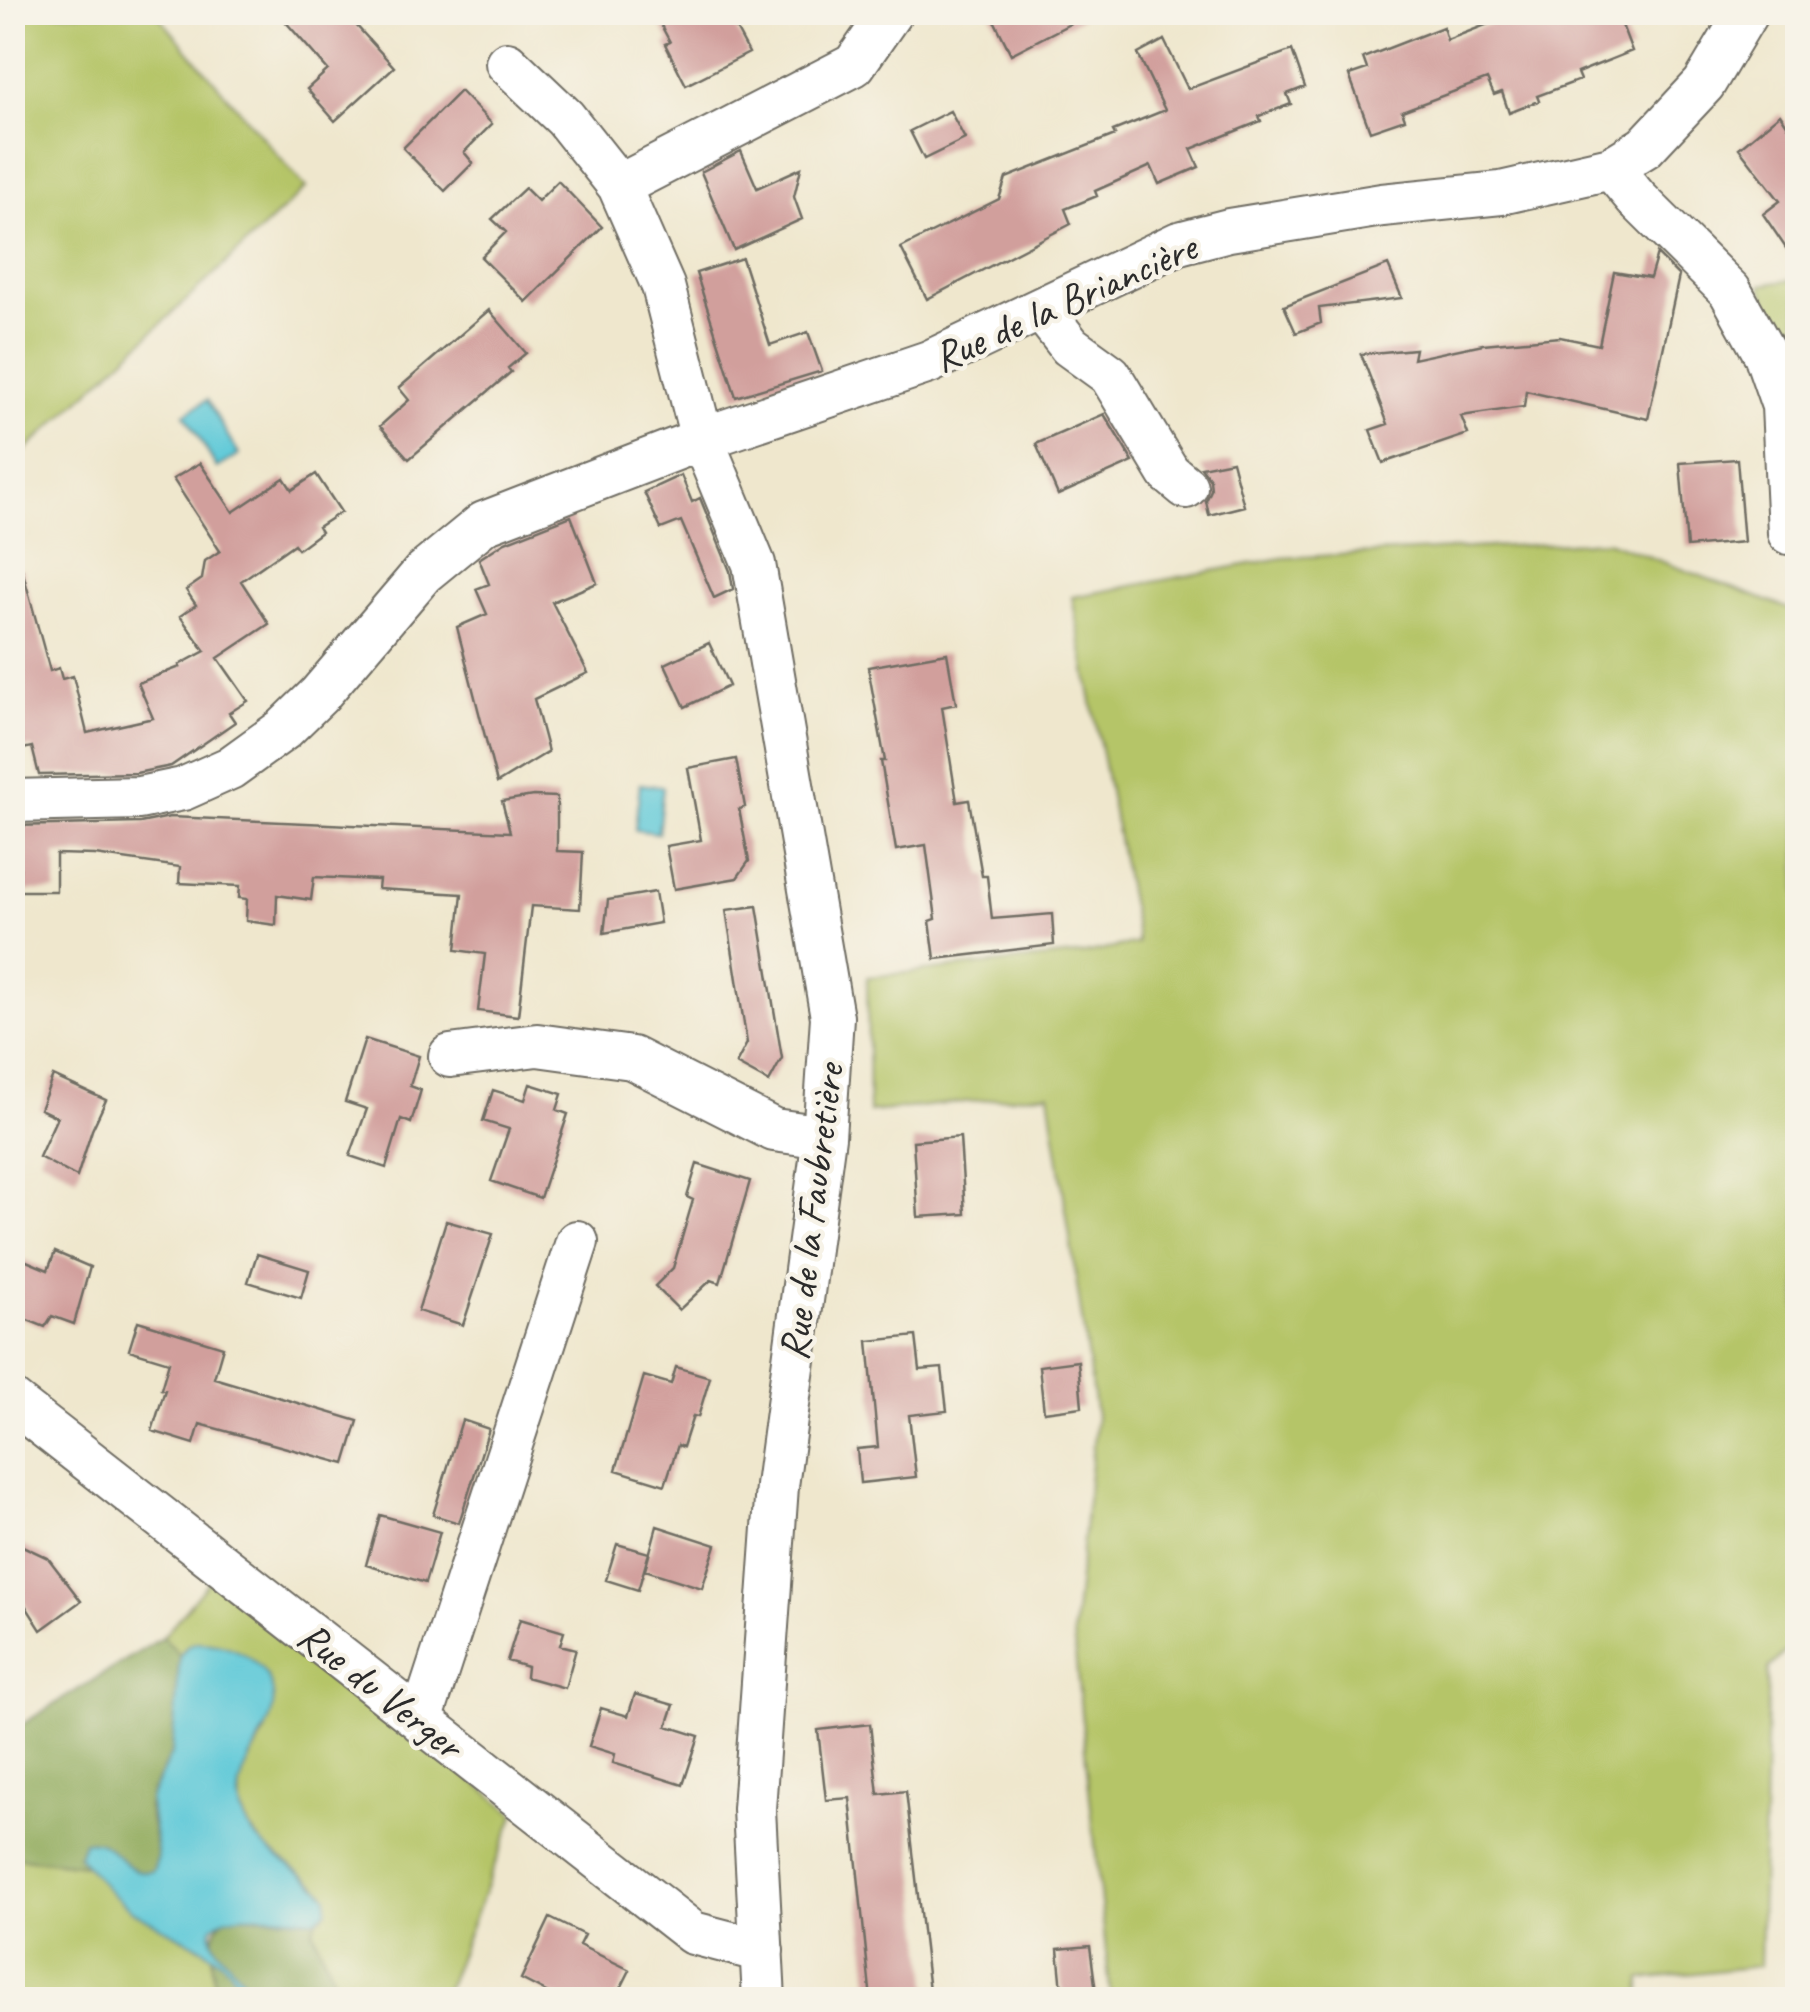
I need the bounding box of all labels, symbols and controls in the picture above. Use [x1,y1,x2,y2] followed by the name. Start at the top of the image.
[925,219,1207,384] street label: Rue de la Briancière
[767,1058,856,1363] street label: Rue de la Faubretière
[287,1609,476,1773] street label: Rue du Verger

